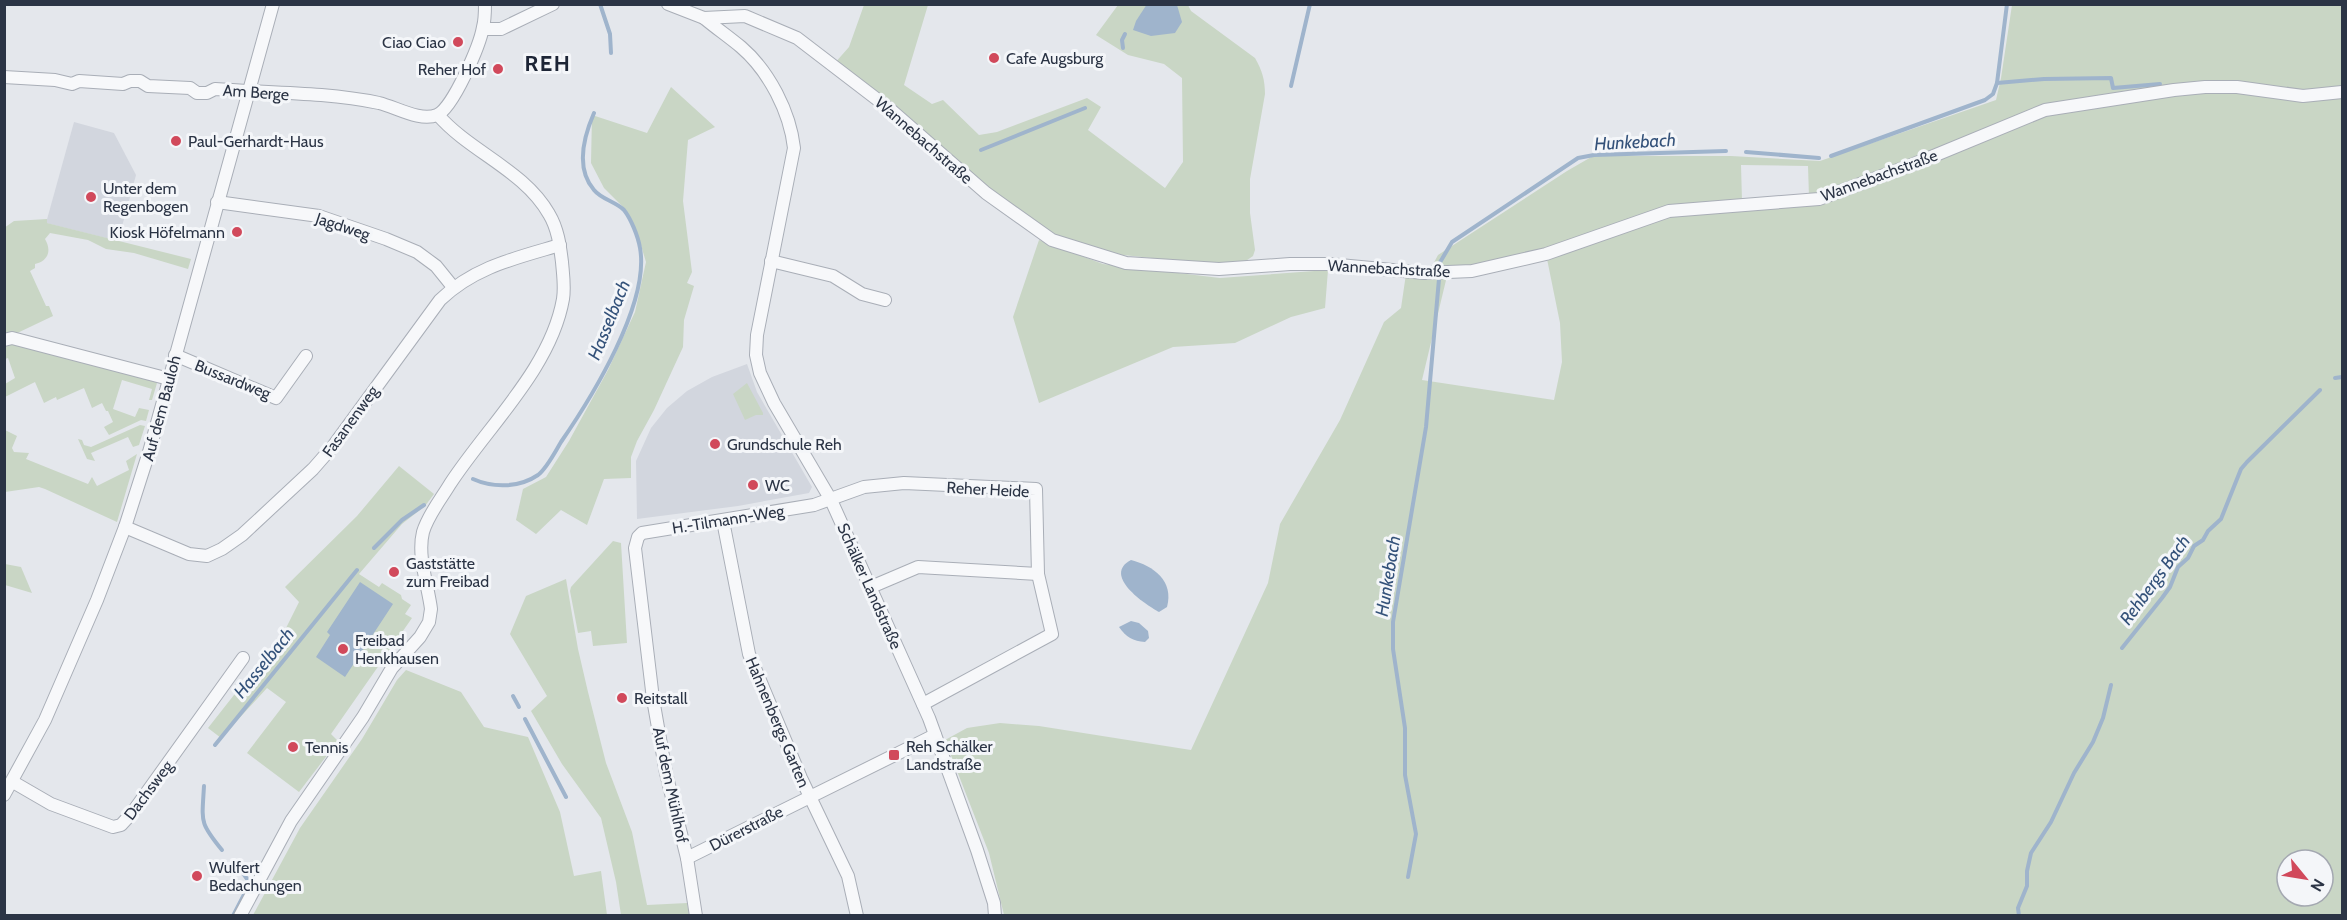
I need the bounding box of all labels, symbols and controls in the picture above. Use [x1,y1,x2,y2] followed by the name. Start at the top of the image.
[382,33,446,52] place label: Ciao Ciao
[451,35,465,49] marker: Ciao Ciao
[1006,49,1104,68] place label: Cafe Augsburg
[525,50,571,77] district label: REH
[987,51,1001,65] marker: Cafe Augsburg
[418,60,487,79] place label: Reher Hof
[491,62,505,76] marker: Reher Hof
[222,81,290,104] street label: Am Berge
[871,93,976,188] street label: Wannebachstraße
[1594,129,1676,155] water label: Hunkebach
[188,132,324,151] place label: Paul-Gerhardt-Haus
[169,134,183,148] marker: Paul-Gerhardt-Haus
[1818,146,1940,205] street label: Wannebachstraße
[103,179,188,216] place label: Unter dem Regenbogen
[84,190,98,204] marker: Unter dem Regenbogen
[312,208,373,244] street label: Jagdweg
[109,223,225,242] place label: Kiosk Höfelmann
[230,225,244,239] marker: Kiosk Höfelmann
[1327,256,1451,281] street label: Wannebachstraße
[583,277,635,363] water label: Hasselbach
[138,353,185,463] street label: Auf dem Bauloh
[192,356,274,404] street label: Bussardweg
[318,381,383,460] street label: Fasanenweg
[727,435,842,454] place label: Grundschule Reh
[708,437,722,451] marker: Grundschule Reh
[765,476,790,495] place label: WC
[746,478,760,492] marker: WC
[946,478,1030,501] street label: Reher Heide
[671,501,787,538] street label: H.-Tilmann-Weg
[833,520,906,652] street label: Schälker Landstraße
[2115,531,2195,629] water label: Rehbergs Bach
[1371,534,1405,618] water label: Hunkebach
[406,554,489,591] place label: Gaststätte zum Freibad
[387,565,401,579] marker: Gaststätte zum Freibad
[229,623,299,703] water label: Hasselbach
[355,631,439,668] place label: Freibad Henkhausen
[336,642,350,656] marker: Freibad Henkhausen
[741,654,814,790] street label: Hahnenbergs Garten
[634,689,688,708] place label: Reitstall
[615,691,629,705] marker: Reitstall
[649,725,692,845] street label: Auf dem Mühlhof
[906,737,994,774] place label: Reh Schälker Landstraße
[305,738,349,757] place label: Tennis
[286,740,300,754] marker: Tennis
[887,748,901,762] marker: Reh Schälker Landstraße
[120,756,177,824] street label: Dachsweg
[706,802,786,855] street label: Dürerstraße
[2275,848,2335,908] north arrow
[209,858,302,895] place label: Wulfert Bedachungen
[190,869,204,883] marker: Wulfert Bedachungen
[2307,876,2329,895] text: N

